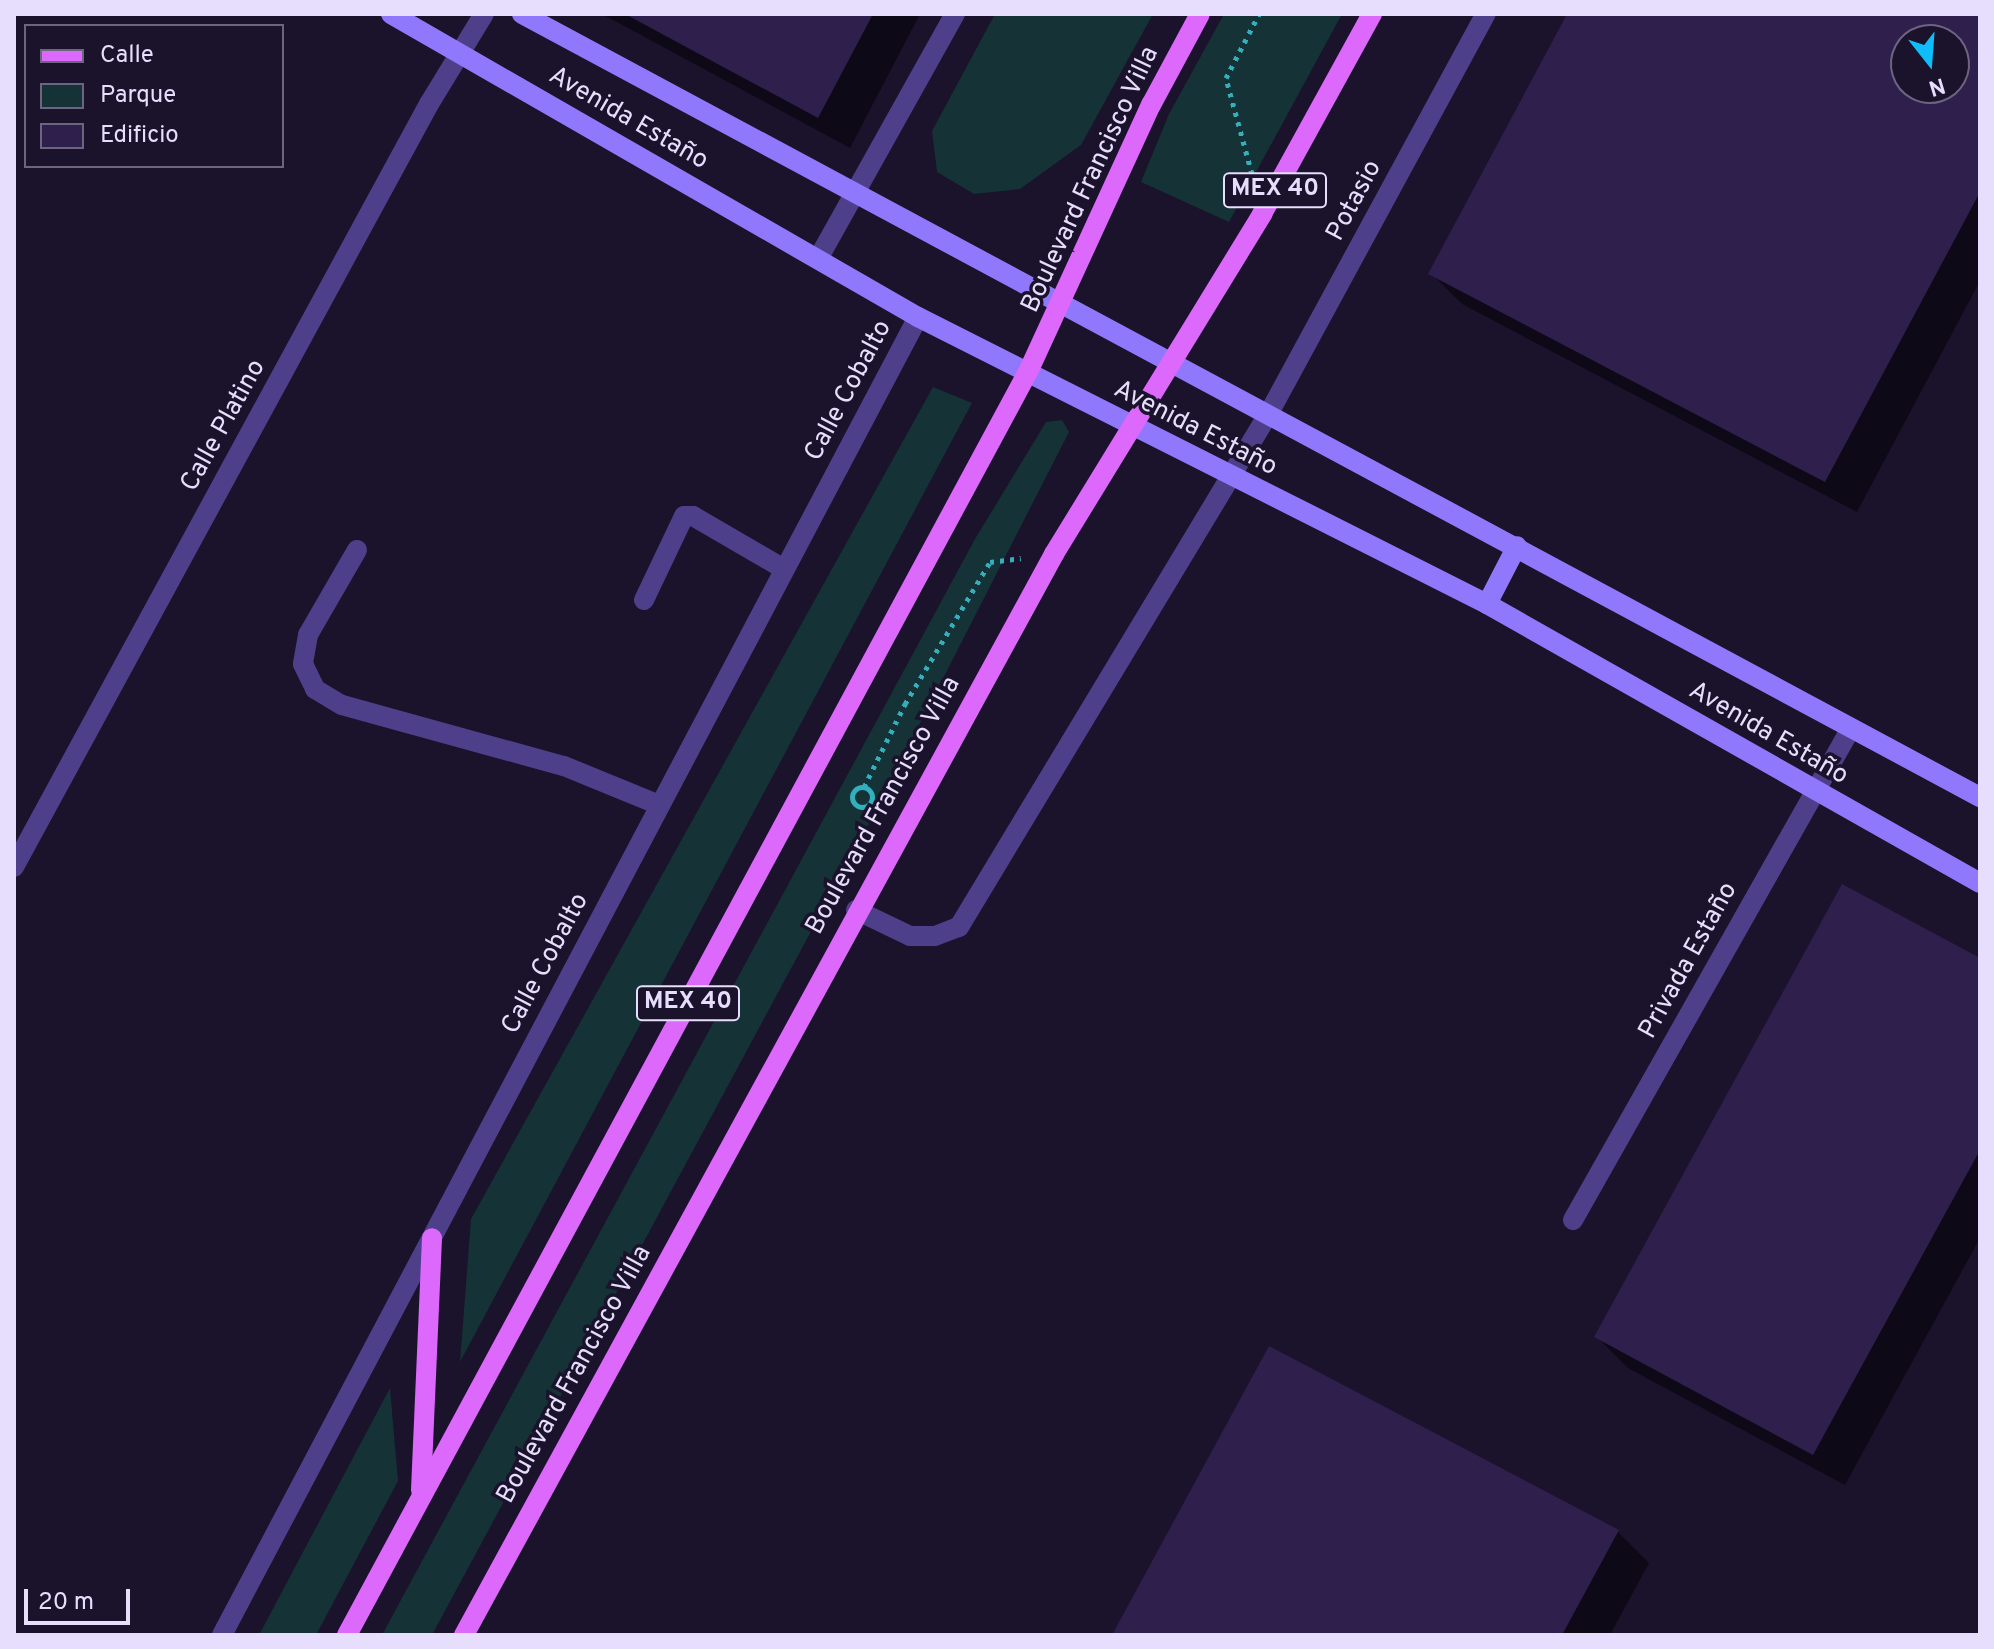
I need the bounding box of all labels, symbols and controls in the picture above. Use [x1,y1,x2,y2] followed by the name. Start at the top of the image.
[24,24,284,168] legend
[1890,24,1970,104] north arrow
[100,41,154,71] text: Calle
[1015,41,1167,319] street label: Boulevard Francisco Villa
[543,61,713,177] street label: Avenida Estaño
[1925,70,1948,101] text: N
[100,81,176,111] text: Parque
[100,121,179,151] text: Edificio
[1321,155,1389,247] street label: Potasio
[1223,170,1327,210] road number: MEX 40
[799,315,899,467] street label: Calle Cobalto
[175,355,273,497] street label: Calle Platino
[1108,374,1282,484] street label: Avenida Estaño
[800,671,968,941] street label: Boulevard Francisco Villa
[1683,676,1853,792] street label: Avenida Estaño
[1633,877,1745,1045] street label: Privada Estaño
[496,888,596,1040] street label: Calle Cobalto
[636,983,740,1023] road number: MEX 40
[491,1240,659,1510] street label: Boulevard Francisco Villa
[28,1573,134,1623] scale bar
[38,1588,94,1618] text: 20 m

